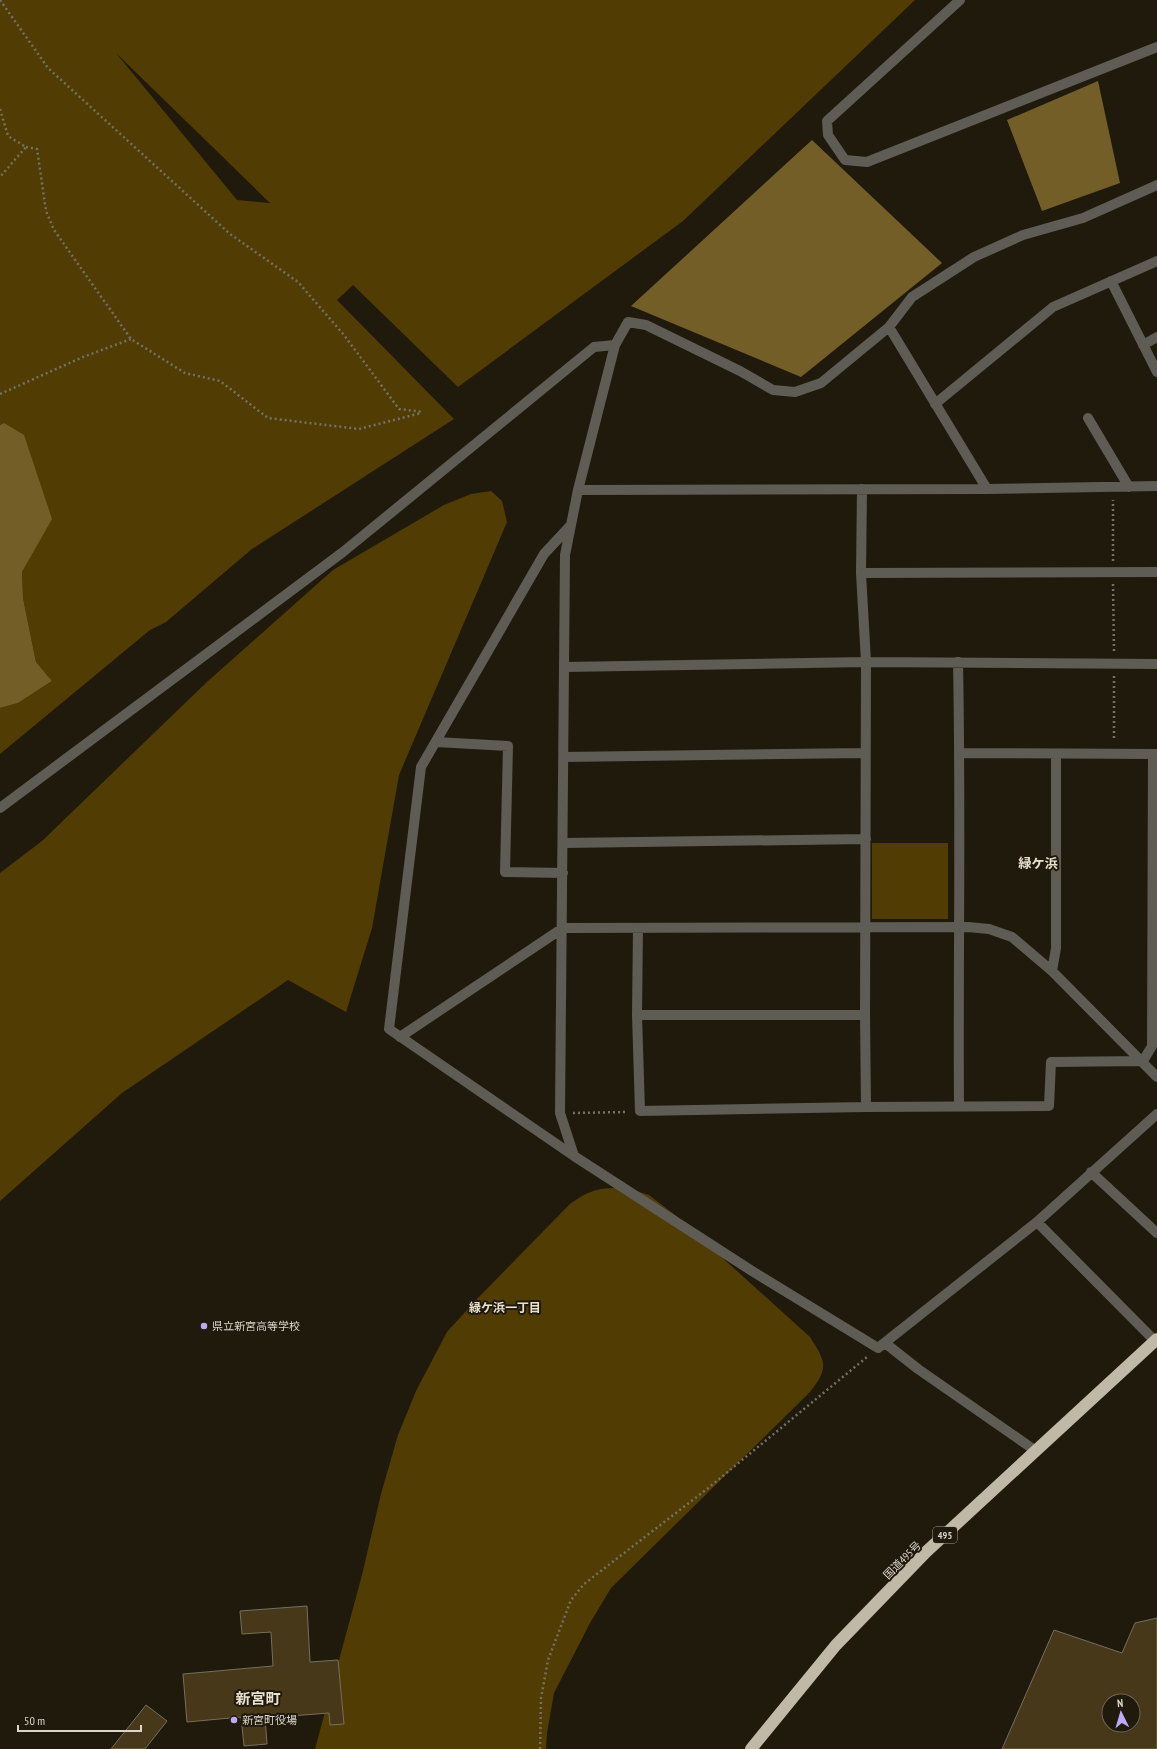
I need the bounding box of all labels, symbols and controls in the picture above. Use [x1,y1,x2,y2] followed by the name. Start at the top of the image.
[1017,855,1058,872] district label: 緑ケ浜
[469,1300,541,1315] district label: 緑ケ浜一丁目
[212,1319,300,1333] place label: 県立新宮高等学校
[199,1321,209,1331] marker: 県立新宮高等学校
[933,1527,957,1543] road number: 495
[880,1538,924,1582] street label: 国道495号
[235,1689,281,1708] district label: 新宮町
[1101,1693,1141,1733] north arrow
[1117,1696,1124,1710] text: N
[18,1707,141,1733] scale bar
[24,1713,45,1728] text: 50 m
[242,1713,297,1727] place label: 新宮町役場
[229,1715,239,1725] marker: 新宮町役場

